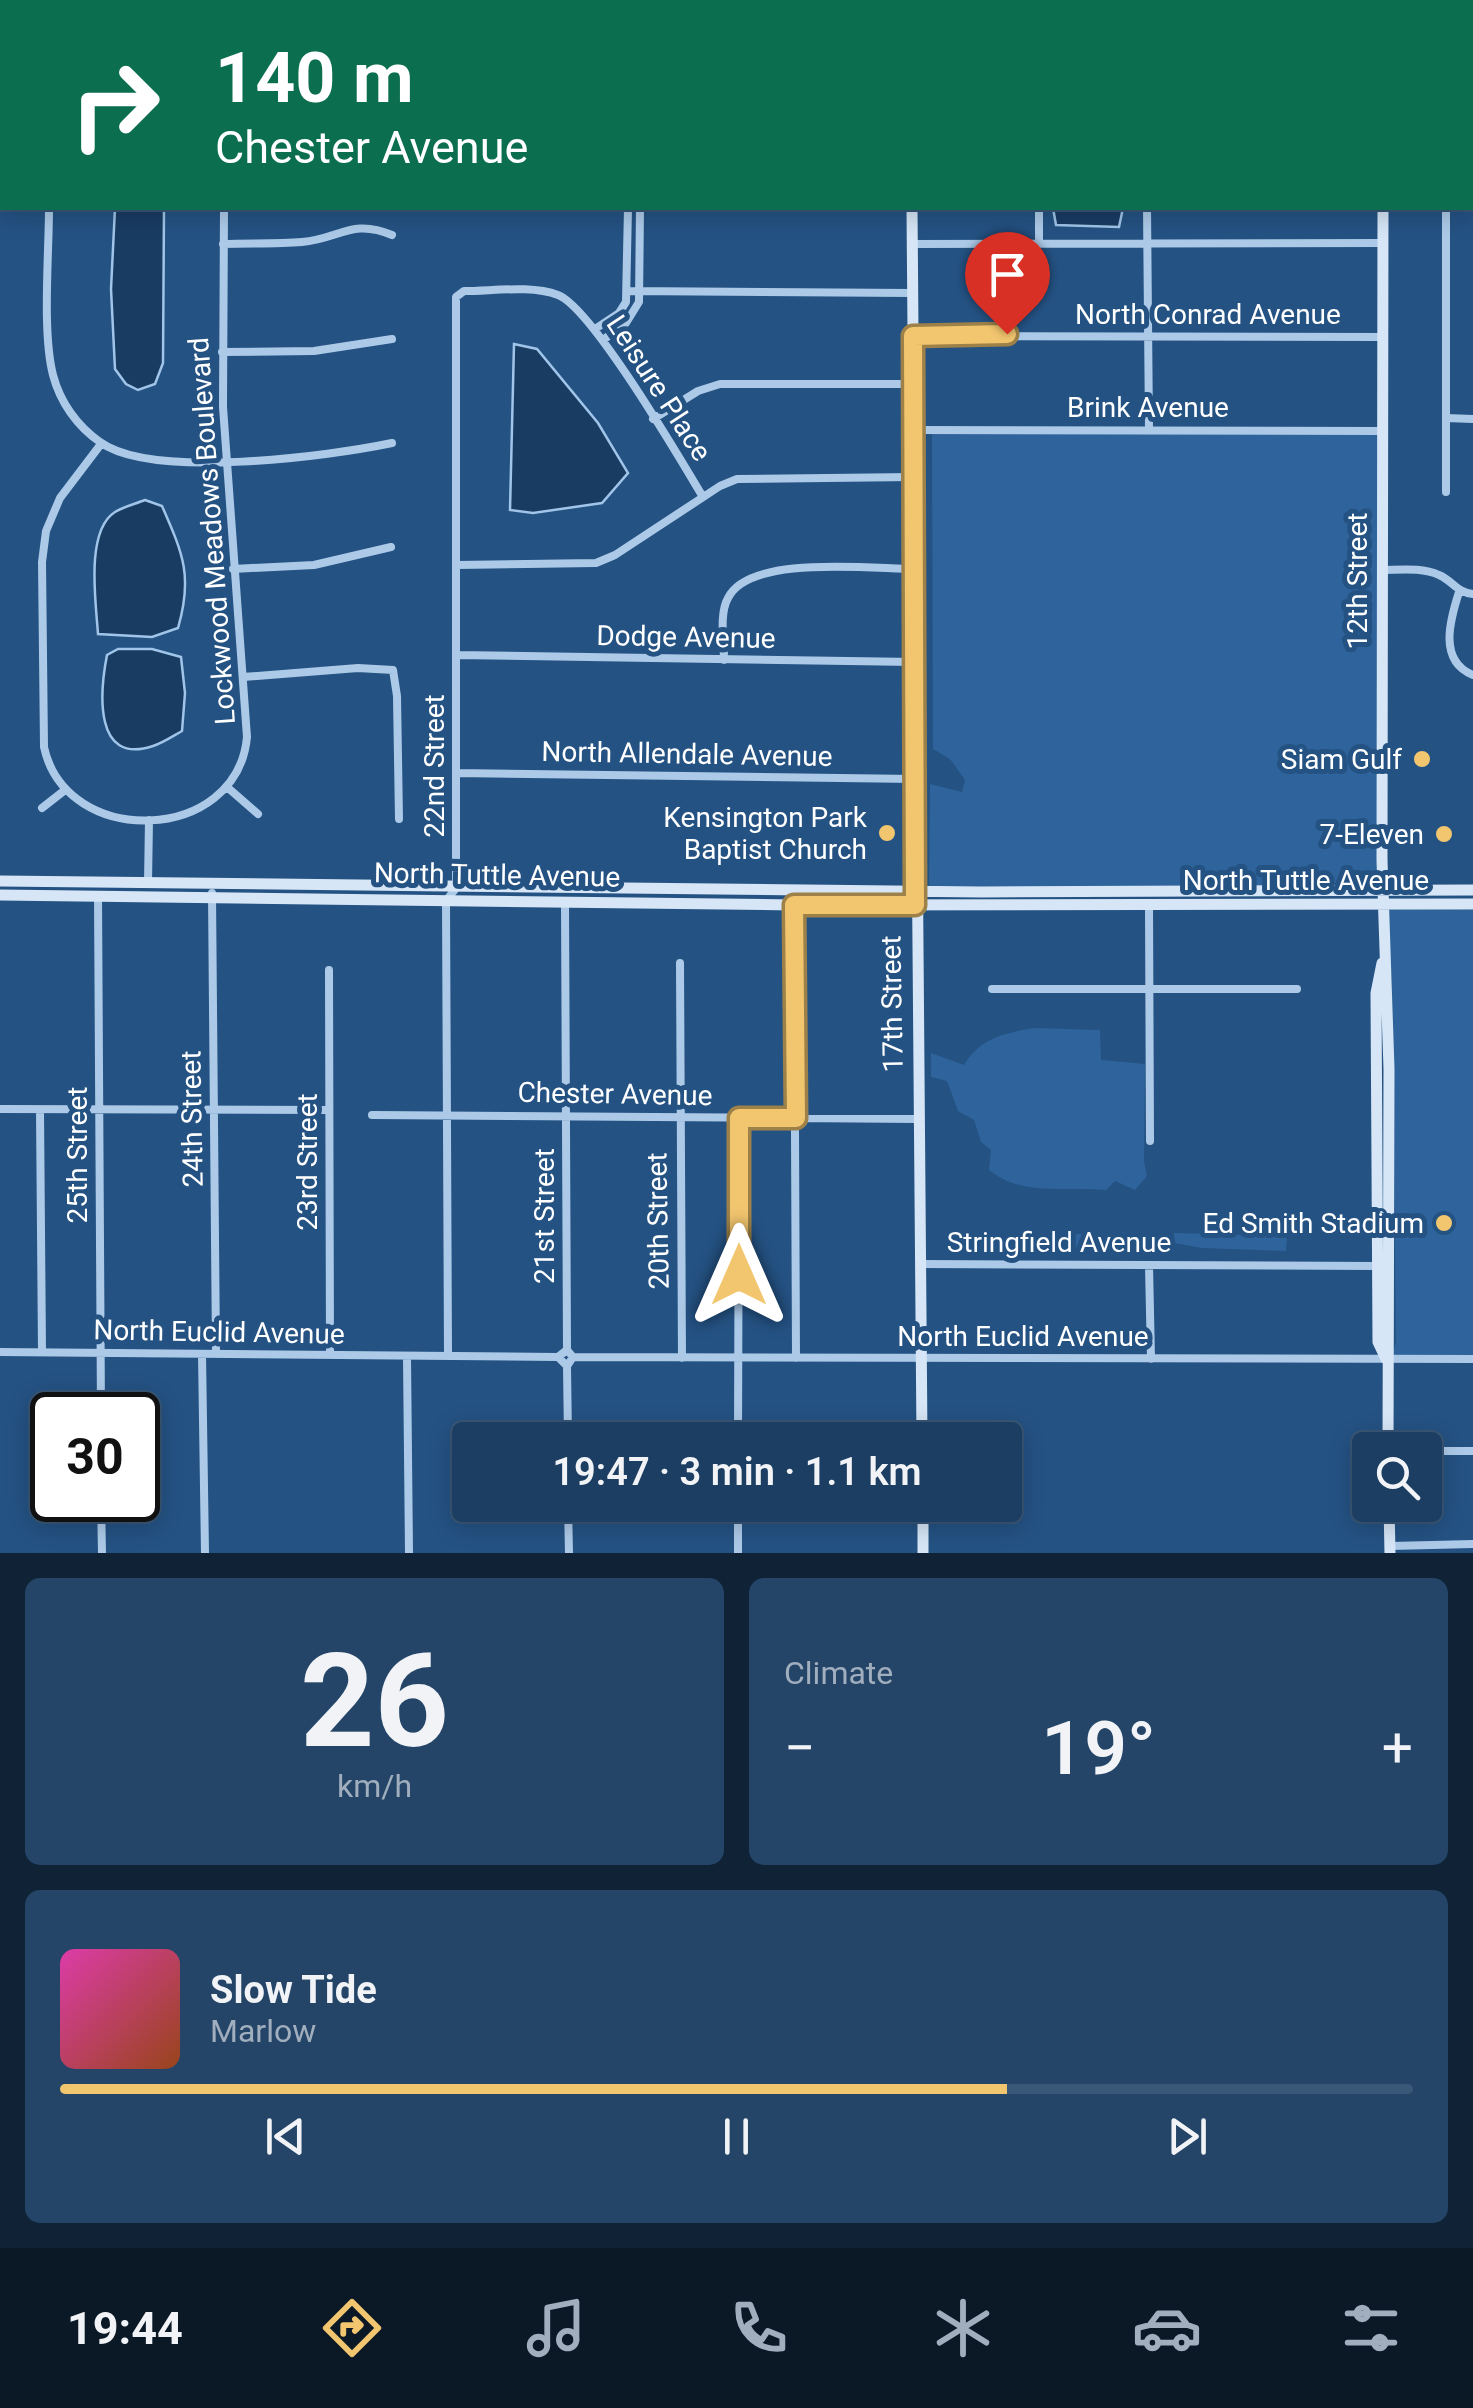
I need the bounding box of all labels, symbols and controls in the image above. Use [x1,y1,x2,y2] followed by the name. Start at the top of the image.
[215,37,414,119] text: 140 m
[50,40,180,170] icon: right
[215,121,528,174] text: Chester Avenue
[965,232,1050,335] pin
[980,247,1035,302] icon: arrive
[1075,298,1341,331] street label: North Conrad Avenue
[600,309,718,467] street label: Leisure Place
[182,336,242,726] street label: Lockwood Meadows Boulevard
[1067,391,1229,424] street label: Brink Avenue
[1341,513,1374,649] street label: 12th Street
[596,619,776,655] street label: Dodge Avenue
[418,694,451,838] street label: 22nd Street
[541,735,833,773] street label: North Allendale Avenue
[1281,743,1402,776] place label: Siam Gulf
[1411,748,1433,770] marker: Siam Gulf
[663,801,868,866] place label: Kensington Park Baptist Church
[1319,818,1424,851] place label: 7-Eleven
[876,822,898,844] marker: Kensington Park Baptist Church
[1433,823,1455,845] marker: 7-Eleven
[374,856,620,894] street label: North Tuttle Avenue
[1183,864,1429,897] street label: North Tuttle Avenue
[874,935,910,1073] street label: 17th Street
[174,1050,210,1188] street label: 24th Street
[517,1076,713,1112] street label: Chester Avenue
[61,1087,94,1223] street label: 25th Street
[291,1093,324,1231] street label: 23rd Street
[528,1148,561,1284] street label: 21st Street
[640,1152,676,1290] street label: 20th Street
[1202,1207,1424,1240] place label: Ed Smith Stadium
[1433,1212,1455,1234] marker: Ed Smith Stadium
[687,1223,791,1327] position arrow
[947,1226,1171,1259] street label: Stringfield Avenue
[93,1313,345,1351] street label: North Euclid Avenue
[897,1320,1149,1353] street label: North Euclid Avenue
[30,1392,160,1522] speed limit sign: 30
[1352,1432,1442,1522] map controls
[1352,1432,1442,1522] button: search
[552,1450,922,1494] text: 19:47 · 3 min · 1.1 km
[300,1625,449,1778] text: 26
[784,1654,893,1692] text: Climate
[1041,1704,1156,1792] text: 19°
[784,1716,815,1780] text: −
[1382,1716,1413,1780] text: +
[337,1767,412,1805] text: km/h
[210,1968,377,2012] text: Slow Tide
[210,2012,316,2050] text: Marlow
[258,2109,313,2164] icon: previous
[709,2109,764,2164] icon: pause
[1160,2109,1215,2164] icon: next
[317,2293,387,2363] icon: directions
[521,2293,591,2363] icon: music
[724,2293,794,2363] icon: phone
[928,2293,998,2363] icon: climate
[1132,2293,1202,2363] icon: car
[1336,2293,1406,2363] icon: filters
[67,2302,183,2355] text: 19:44

